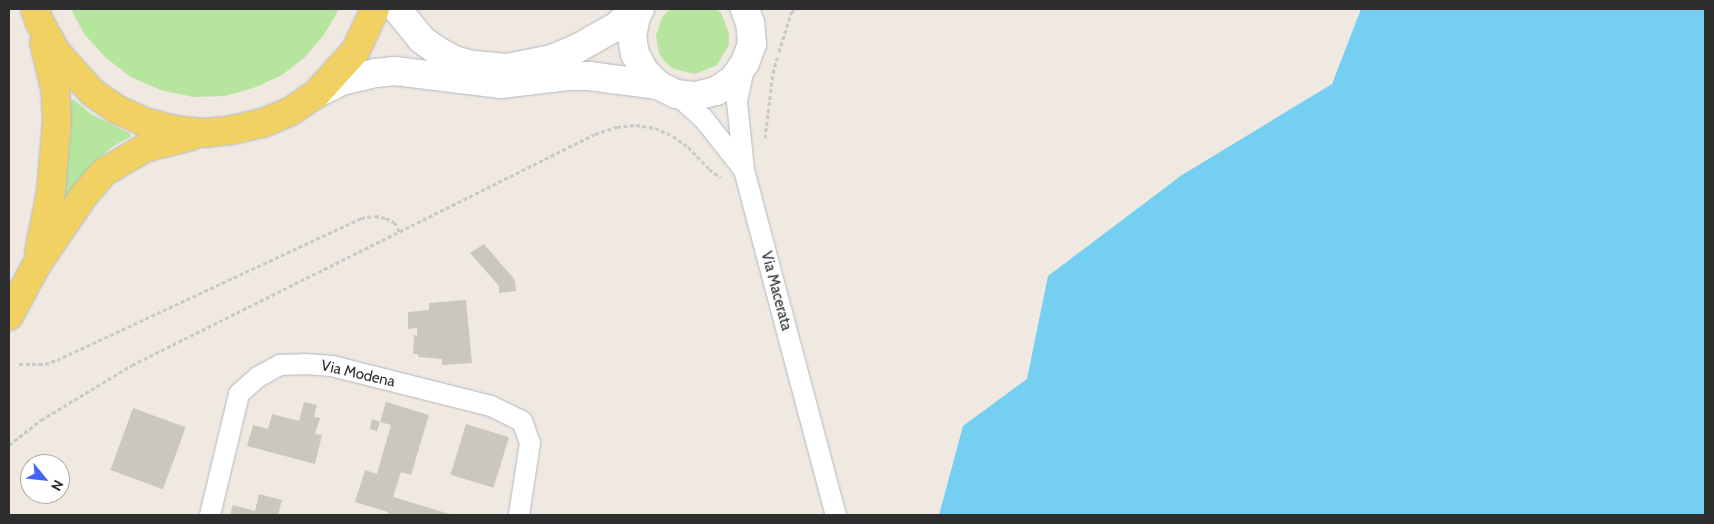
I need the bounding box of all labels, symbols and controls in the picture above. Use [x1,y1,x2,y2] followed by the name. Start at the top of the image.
[757,249,795,333] street label: Via Macerata
[319,357,397,391] street label: Via Modena
[20,454,70,504] north arrow
[47,477,68,494] text: N

